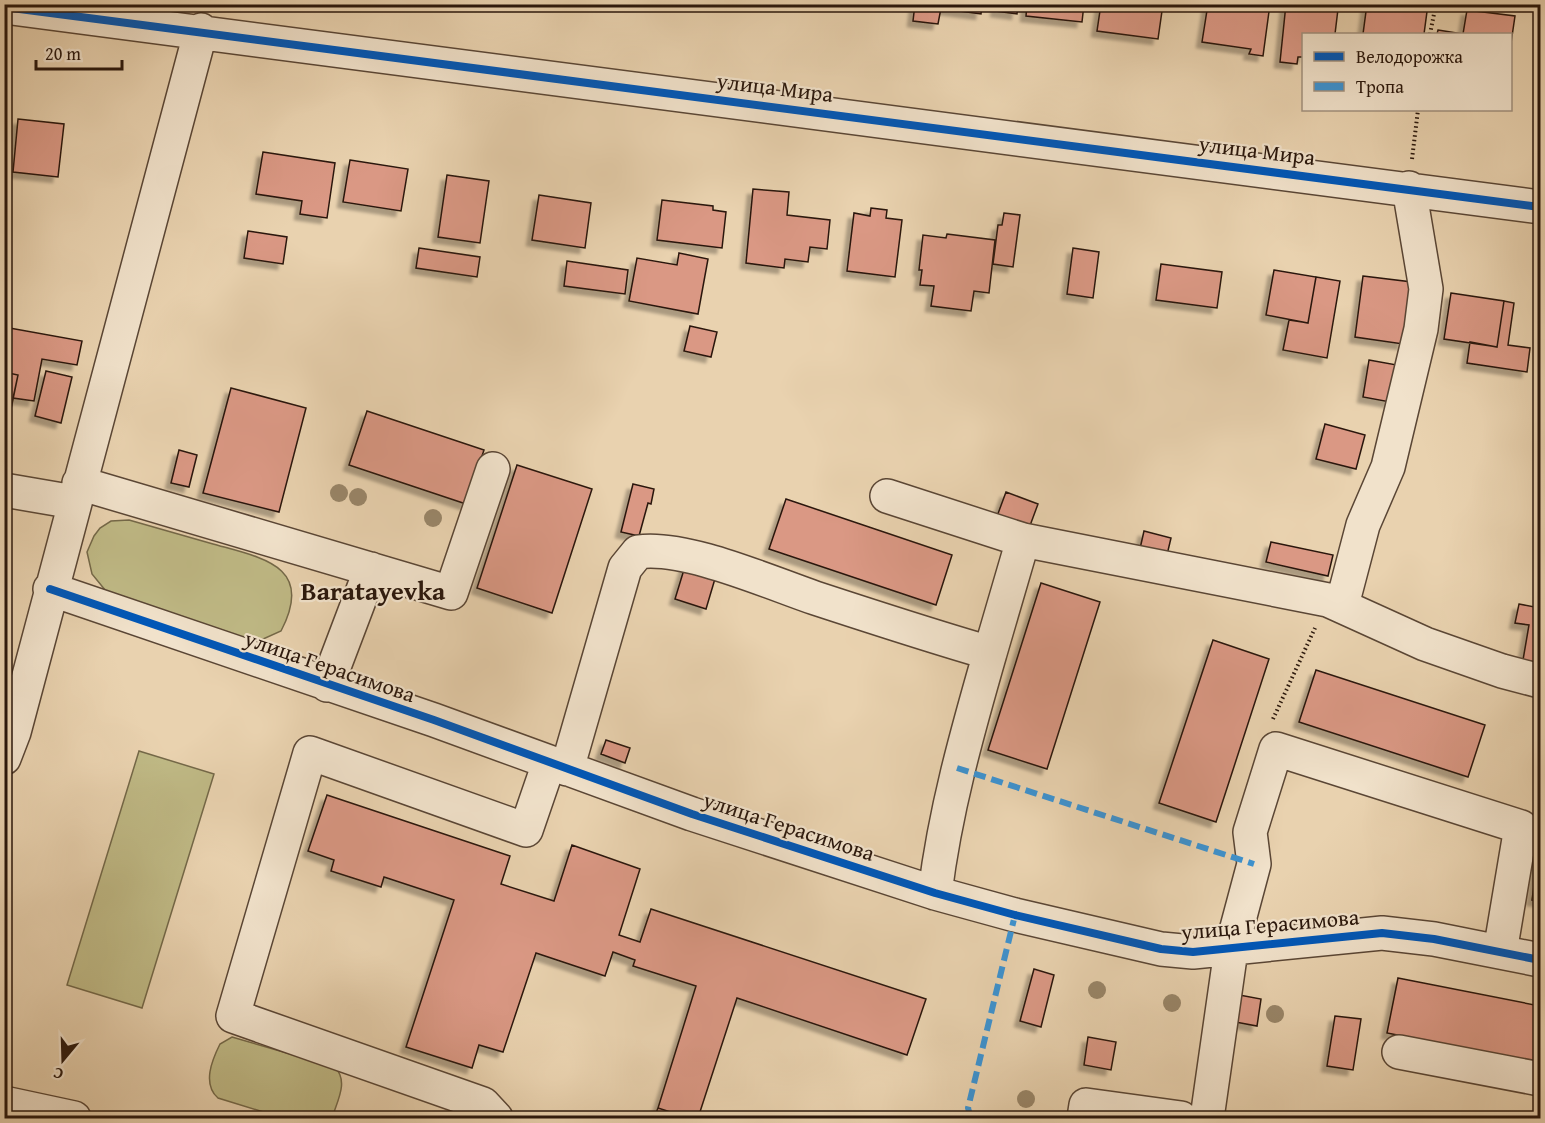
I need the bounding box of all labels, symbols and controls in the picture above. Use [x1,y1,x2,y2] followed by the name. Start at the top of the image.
[36,33,122,71] scale bar
[1302,33,1512,111] legend
[45,40,81,67] text: 20 m
[1356,43,1463,70] text: Велодорожка
[714,64,835,110] street label: улица Мира
[1356,73,1404,100] text: Тропа
[1196,127,1317,173] street label: улица Мира
[301,571,446,610] district label: Baratayevka
[239,621,420,710] street label: улица Герасимова
[698,783,879,869] street label: улица Герасимова
[1179,900,1361,948] street label: улица Герасимова
[33,1030,93,1090] north arrow
[50,1061,66,1087] text: С

